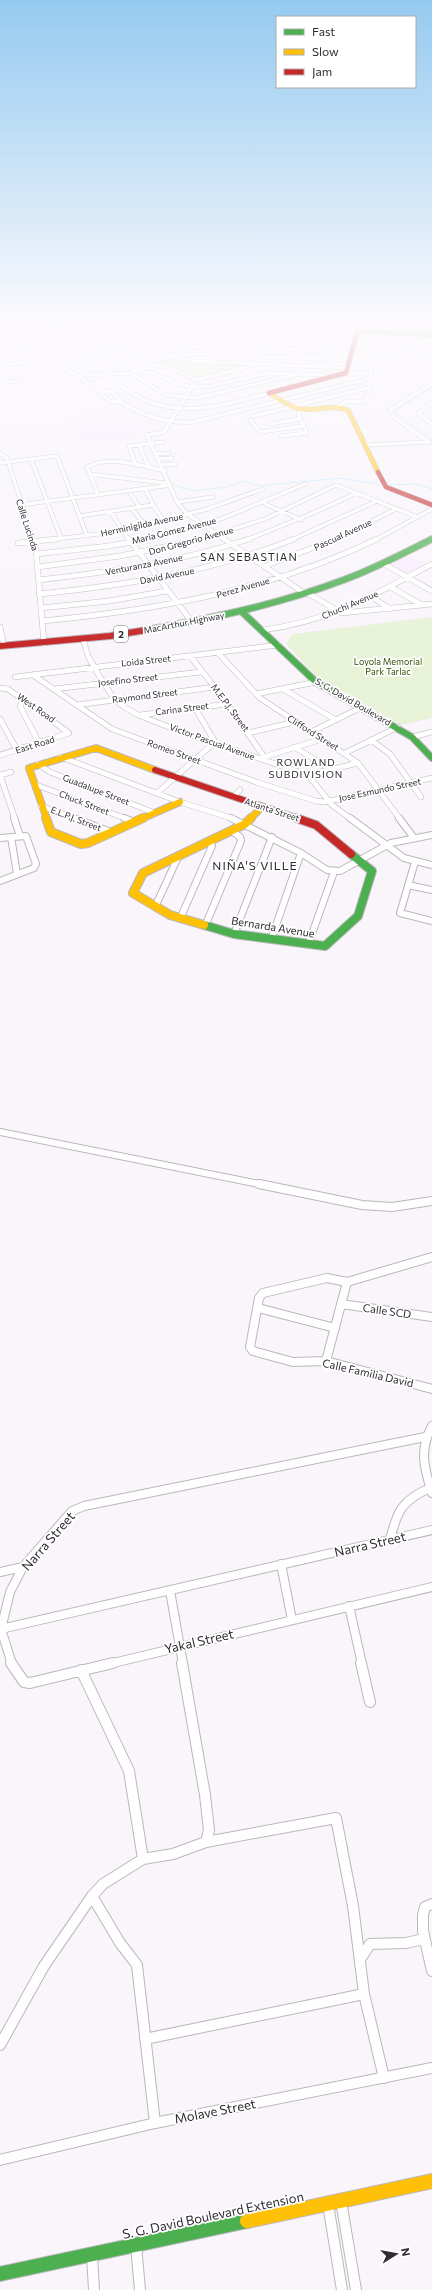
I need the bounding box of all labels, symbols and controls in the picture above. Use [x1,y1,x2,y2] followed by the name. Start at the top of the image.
[276,16,416,88] legend
[312,24,335,38] text: Fast
[312,44,339,58] text: Slow
[312,64,332,79] text: Jam
[14,498,41,552] street label: Calle Lucinda
[100,510,184,539] street label: Herminigilda Avenue
[131,515,217,546] street label: Maria Gomez Avenue
[312,516,374,553] street label: Pascual Avenue
[147,524,234,557] street label: Don Gregorio Avenue
[200,550,298,563] district label: SAN SEBASTIAN
[104,552,184,577] street label: Venturanza Avenue
[139,565,195,586] street label: David Avenue
[215,575,271,600] street label: Perez Avenue
[320,588,380,621] street label: Chuchi Avenue
[143,609,226,636] street label: MacArthur Highway
[114,626,128,642] road number: 2
[121,652,172,669] street label: Loida Street
[354,656,422,677] park label: Loyola Memorial Park Tarlac
[97,671,159,688] street label: Josefino Street
[313,675,393,728] street label: S. G. David Boulevard
[209,682,252,734] street label: M.E.P.J. Street
[112,686,179,705] street label: Raymond Street
[15,691,57,725] street label: West Road
[155,700,210,717] street label: Carina Street
[285,712,341,753] street label: Clifford Street
[168,721,257,762] street label: Victor Pascual Avenue
[14,733,56,756] street label: East Road
[146,737,203,766] street label: Romeo Street
[269,756,343,780] district label: ROWLAND SUBDIVISION
[61,772,131,807] street label: Guadalupe Street
[338,775,422,804] street label: Jose Esmundo Street
[58,788,111,817] street label: Chuck Street
[243,795,301,824] street label: Atlanta Street
[49,804,103,833] street label: E.L.P.J. Street
[212,858,298,872] district label: NIÑA'S VILLE
[230,913,316,940] street label: Bernarda Avenue
[362,1301,412,1320] street label: Calle SCD
[321,1356,415,1389] street label: Calle Familia David
[18,1508,78,1574] street label: Narra Street
[333,1528,407,1560] street label: Narra Street
[163,1625,235,1657] street label: Yakal Street
[173,2095,257,2127] street label: Molave Street
[121,2188,305,2242] street label: S. G. David Boulevard Extension
[376,2234,416,2274] north arrow
[399,2247,413,2257] text: N

